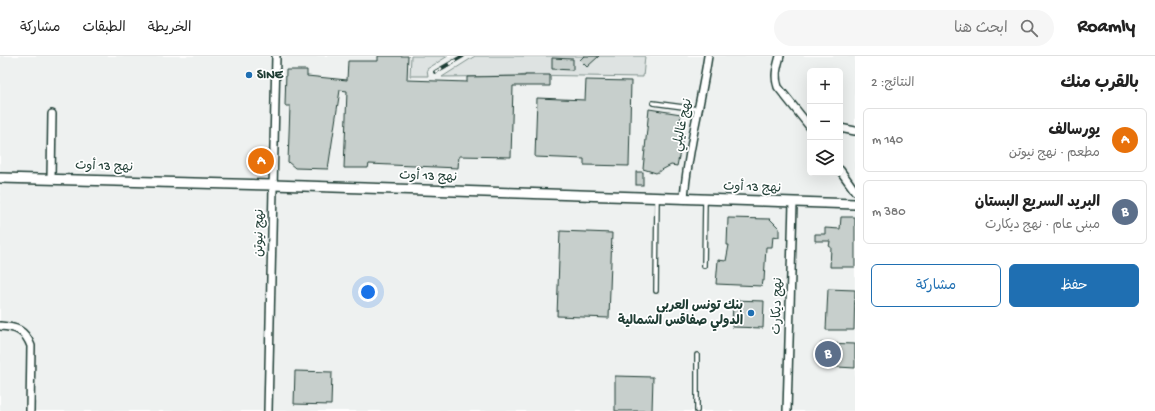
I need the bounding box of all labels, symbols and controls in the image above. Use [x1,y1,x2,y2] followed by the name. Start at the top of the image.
[774,10,1054,46] search box
[1078,16,1135,39] text: Roamly
[1018,17,1040,39] icon: search
[20,20,60,37] text: مشاركة
[82,20,126,37] text: الطبقات
[148,20,191,37] text: الخريطة
[954,20,1008,38] text: ابحث هنا
[257,68,284,83] place label: SINE
[807,68,843,176] map controls
[807,68,843,104] button: +
[244,70,254,80] marker: SINE
[1060,74,1139,94] text: بالقرب منك
[871,76,915,91] text: النتائج: 2
[670,97,698,153] street label: نهج غاليلي
[807,104,843,140] button: −
[1048,122,1100,140] text: يورسالف
[872,133,903,148] text: 140 m
[1121,133,1129,148] text: A
[807,140,843,176] button: layers
[248,146,274,176] pin: A
[1009,146,1100,161] text: مطعم · نهج نيوتن
[75,156,133,176] street label: نهج 13 أوت
[399,166,457,186] street label: نهج 13 أوت
[723,177,781,197] street label: نهج 13 أوت
[975,194,1100,212] text: البريد السريع البستان
[872,205,906,220] text: 380 m
[1122,205,1128,220] text: B
[252,209,268,257] street label: نهج نيوتن
[985,218,1100,233] text: مبنى عام · نهج ديكارت
[871,264,1001,307] button: مشاركة
[1009,264,1139,307] button: حفظ
[770,277,786,335] street label: نهج ديكارت
[358,282,378,302] your location
[618,299,743,332] place label: بنك تونس العربي الدولي صفاقس الشمالية
[746,308,756,318] marker: بنك تونس العربي الدولي صفاقس الشمالية
[815,339,841,369] pin: B

